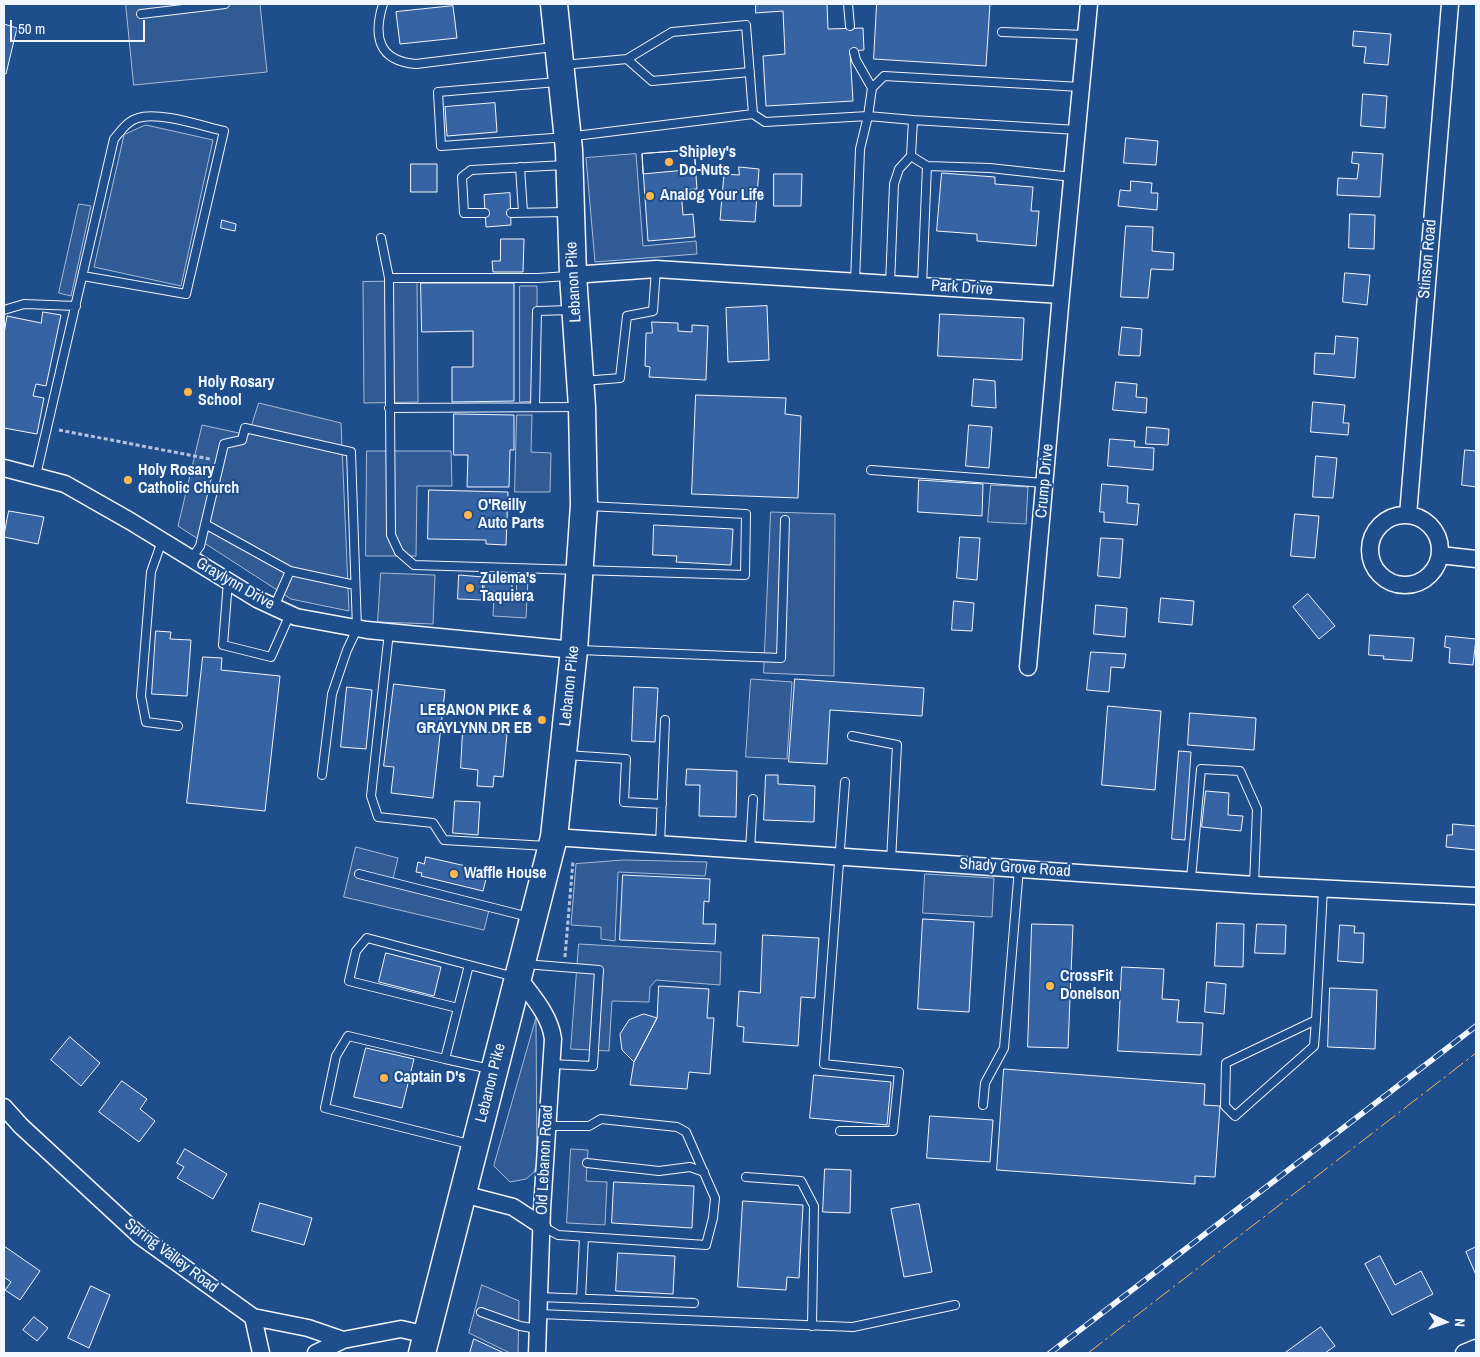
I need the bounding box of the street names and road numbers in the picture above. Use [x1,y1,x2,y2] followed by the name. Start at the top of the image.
[1415,219,1441,299] street label: Stinson Road
[562,241,586,323] street label: Lebanon Pike
[930,276,994,300] street label: Park Drive
[1032,443,1058,519] street label: Crump Drive
[192,554,278,614] street label: Graylynn Drive
[556,645,584,727] street label: Lebanon Pike
[959,855,1071,881] street label: Shady Grove Road
[472,1041,510,1125] street label: Lebanon Pike
[533,1105,557,1215] street label: Old Lebanon Road
[120,1215,222,1297] street label: Spring Valley Road

